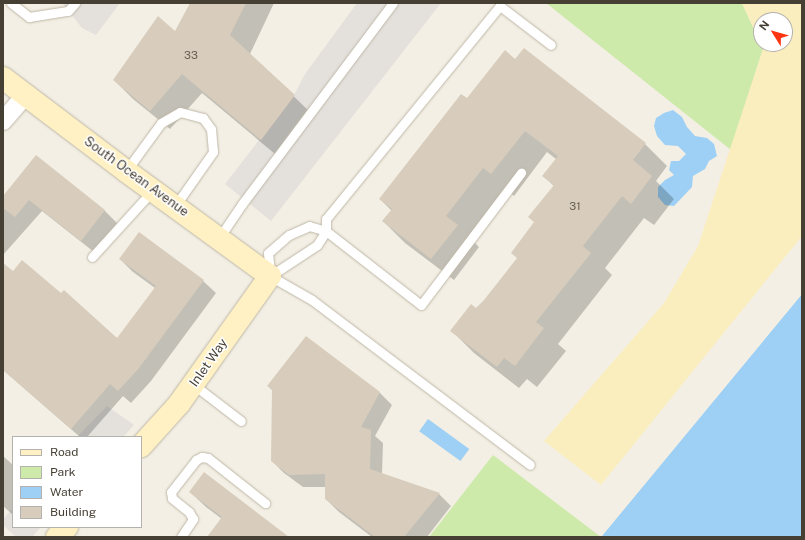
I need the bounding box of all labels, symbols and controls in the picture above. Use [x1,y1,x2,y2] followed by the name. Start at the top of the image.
[753,12,793,52] north arrow
[757,18,772,32] text: N
[184,48,198,62] house number: 33
[81,134,191,220] street label: South Ocean Avenue
[569,199,581,213] house number: 31
[187,336,231,390] street label: Inlet Way
[12,436,142,528] legend
[50,445,78,459] text: Road
[50,465,76,479] text: Park
[50,485,83,499] text: Water
[50,505,96,519] text: Building

